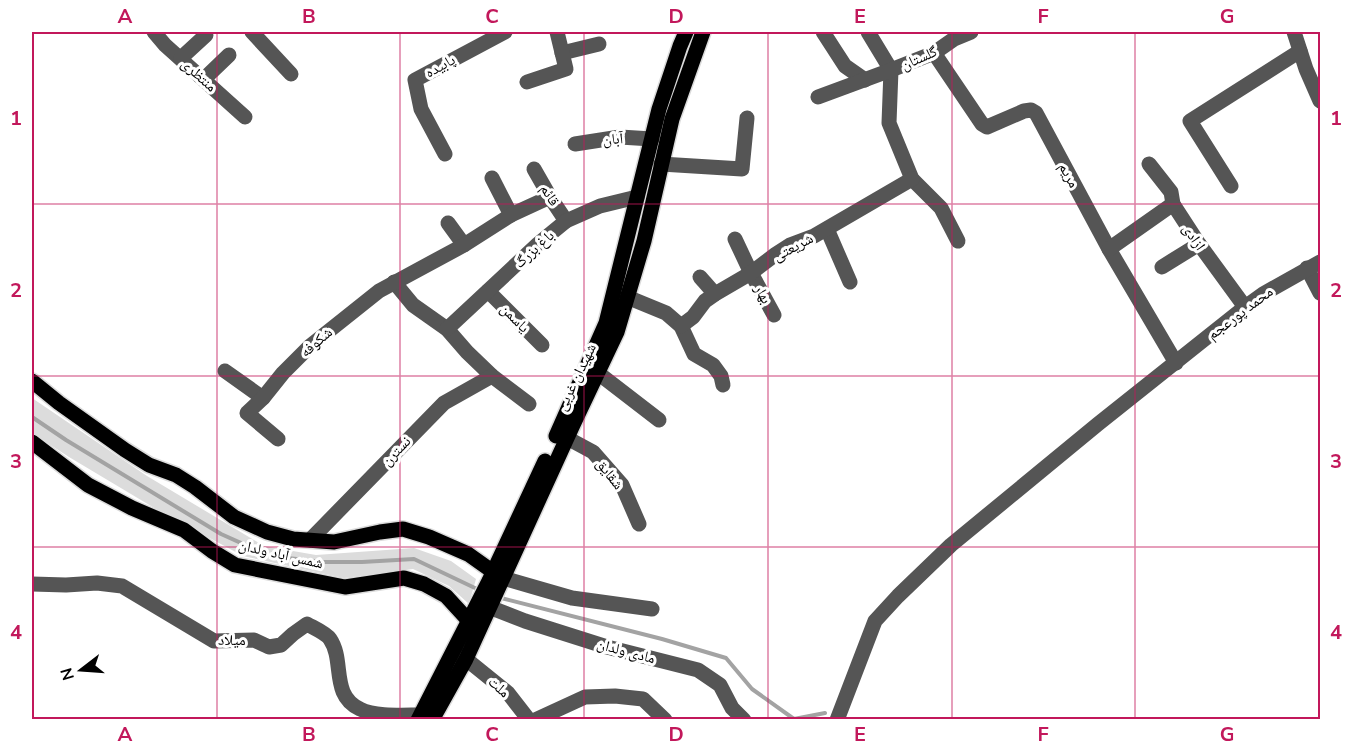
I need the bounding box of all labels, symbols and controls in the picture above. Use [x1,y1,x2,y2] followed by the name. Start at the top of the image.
[118,3,133,30] text: A
[302,3,316,30] text: B
[485,3,499,30] text: C
[668,3,684,30] text: D
[854,3,866,30] text: E
[1037,3,1049,30] text: F
[1220,3,1234,30] text: G
[898,41,941,75] street label: گلستان
[421,50,459,82] street label: پابیده
[177,54,221,96] street label: منتظری
[10,105,22,132] text: 1
[1330,105,1342,132] text: 1
[602,128,625,150] street label: آبان
[1054,159,1084,191] street label: مریم
[536,180,564,210] street label: قائم
[1178,220,1210,254] street label: ازادی
[510,226,558,272] street label: باغ بزرگ
[769,228,817,266] street label: شریعتی
[10,277,22,304] text: 2
[1330,277,1342,304] text: 2
[749,280,776,307] street label: بهار
[1203,282,1277,344] street label: محمد پورعجم
[496,299,534,337] street label: یاسمن
[296,322,337,362] street label: شکوفه
[551,340,601,414] street label: شهیدان غربی
[377,432,415,470] street label: نسترن
[10,448,22,475] text: 3
[1330,448,1342,475] text: 3
[592,454,629,494] street label: شقایق
[237,535,325,573] street label: شمس آباد ولدان
[10,619,22,646] text: 4
[1330,619,1342,646] text: 4
[218,630,246,650] street label: میلاد
[595,634,658,668] street label: مادی ولدان
[51,640,111,700] north arrow
[55,665,80,683] text: N
[484,672,514,702] street label: ملت
[118,721,133,748] text: A
[302,721,316,748] text: B
[485,721,499,748] text: C
[668,721,684,748] text: D
[854,721,866,748] text: E
[1037,721,1049,748] text: F
[1220,721,1234,748] text: G

